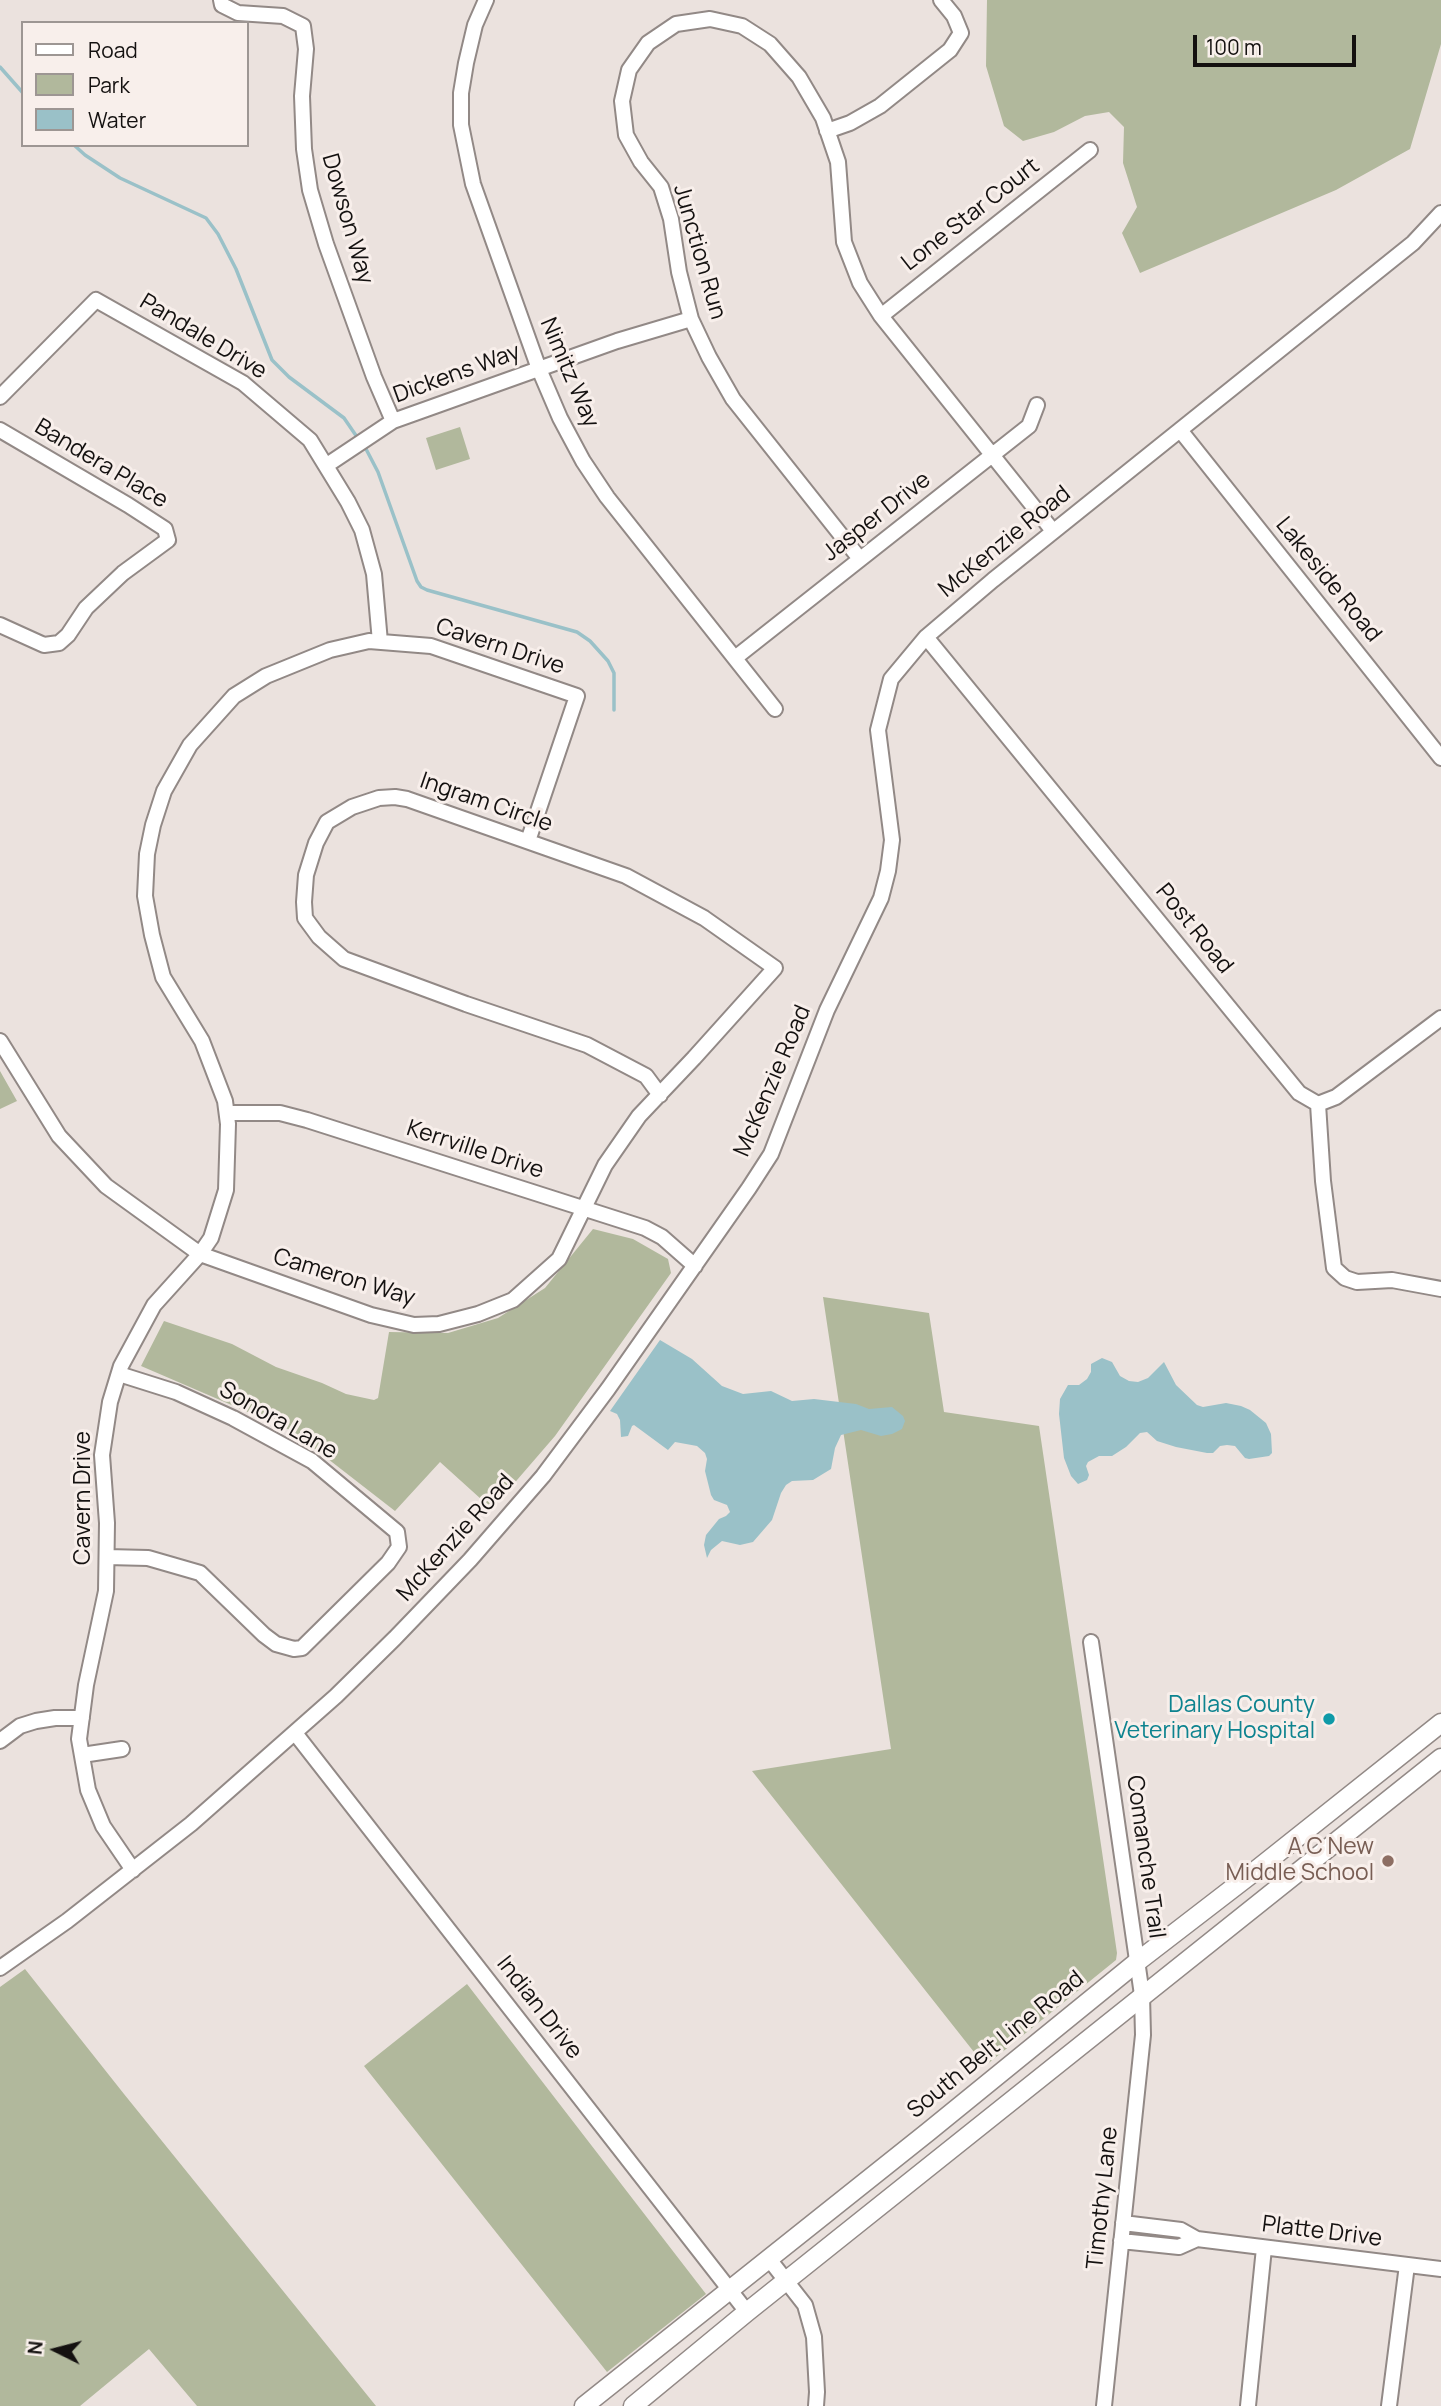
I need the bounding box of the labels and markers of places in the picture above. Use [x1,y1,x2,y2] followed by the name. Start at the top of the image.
[1114,1692,1315,1746] place label: Dallas County Veterinary Hospital
[1321,1711,1337,1727] marker: Dallas County Veterinary Hospital
[1225,1834,1374,1888] place label: A C New Middle School
[1380,1853,1396,1869] marker: A C New Middle School

